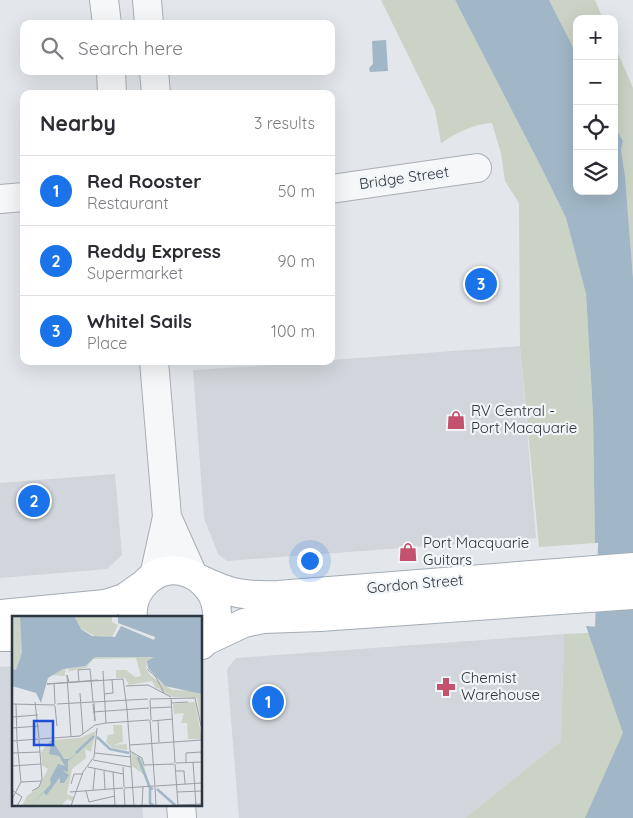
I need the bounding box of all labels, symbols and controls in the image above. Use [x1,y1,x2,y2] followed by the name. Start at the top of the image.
[573,15,618,195] map controls
[573,15,618,60] button: +
[20,20,335,75] search box
[38,34,66,62] icon: search
[78,36,183,60] text: Search here
[573,60,618,105] button: −
[573,105,618,150] button: locate
[40,110,116,136] text: Nearby
[254,113,315,133] text: 3 results
[573,150,618,195] button: layers
[358,162,450,193] street label: Bridge Street
[87,169,201,193] text: Red Rooster
[53,181,59,201] text: 1
[278,181,315,201] text: 50 m
[87,193,169,213] text: Restaurant
[87,239,221,263] text: Reddy Express
[51,251,61,271] text: 2
[278,251,315,271] text: 90 m
[87,263,183,283] text: Supermarket
[465,265,497,303] pin: 3
[87,309,192,333] text: Whitel Sails
[52,321,60,341] text: 3
[271,321,315,341] text: 100 m
[87,333,127,353] text: Place
[471,401,577,437] place label: RV Central - Port Macquarie
[445,409,467,431] shop icon: RV Central - Port Macquarie
[18,482,50,520] pin: 2
[423,533,529,569] place label: Port Macquarie Guitars
[397,541,419,563] shop icon: Port Macquarie Guitars
[297,548,323,574] your location
[366,570,464,597] street label: Gordon Street
[12,616,202,806] inset map
[461,668,540,704] place label: Chemist Warehouse
[435,676,457,698] pharmacy icon: Chemist Warehouse
[252,683,284,721] pin: 1

